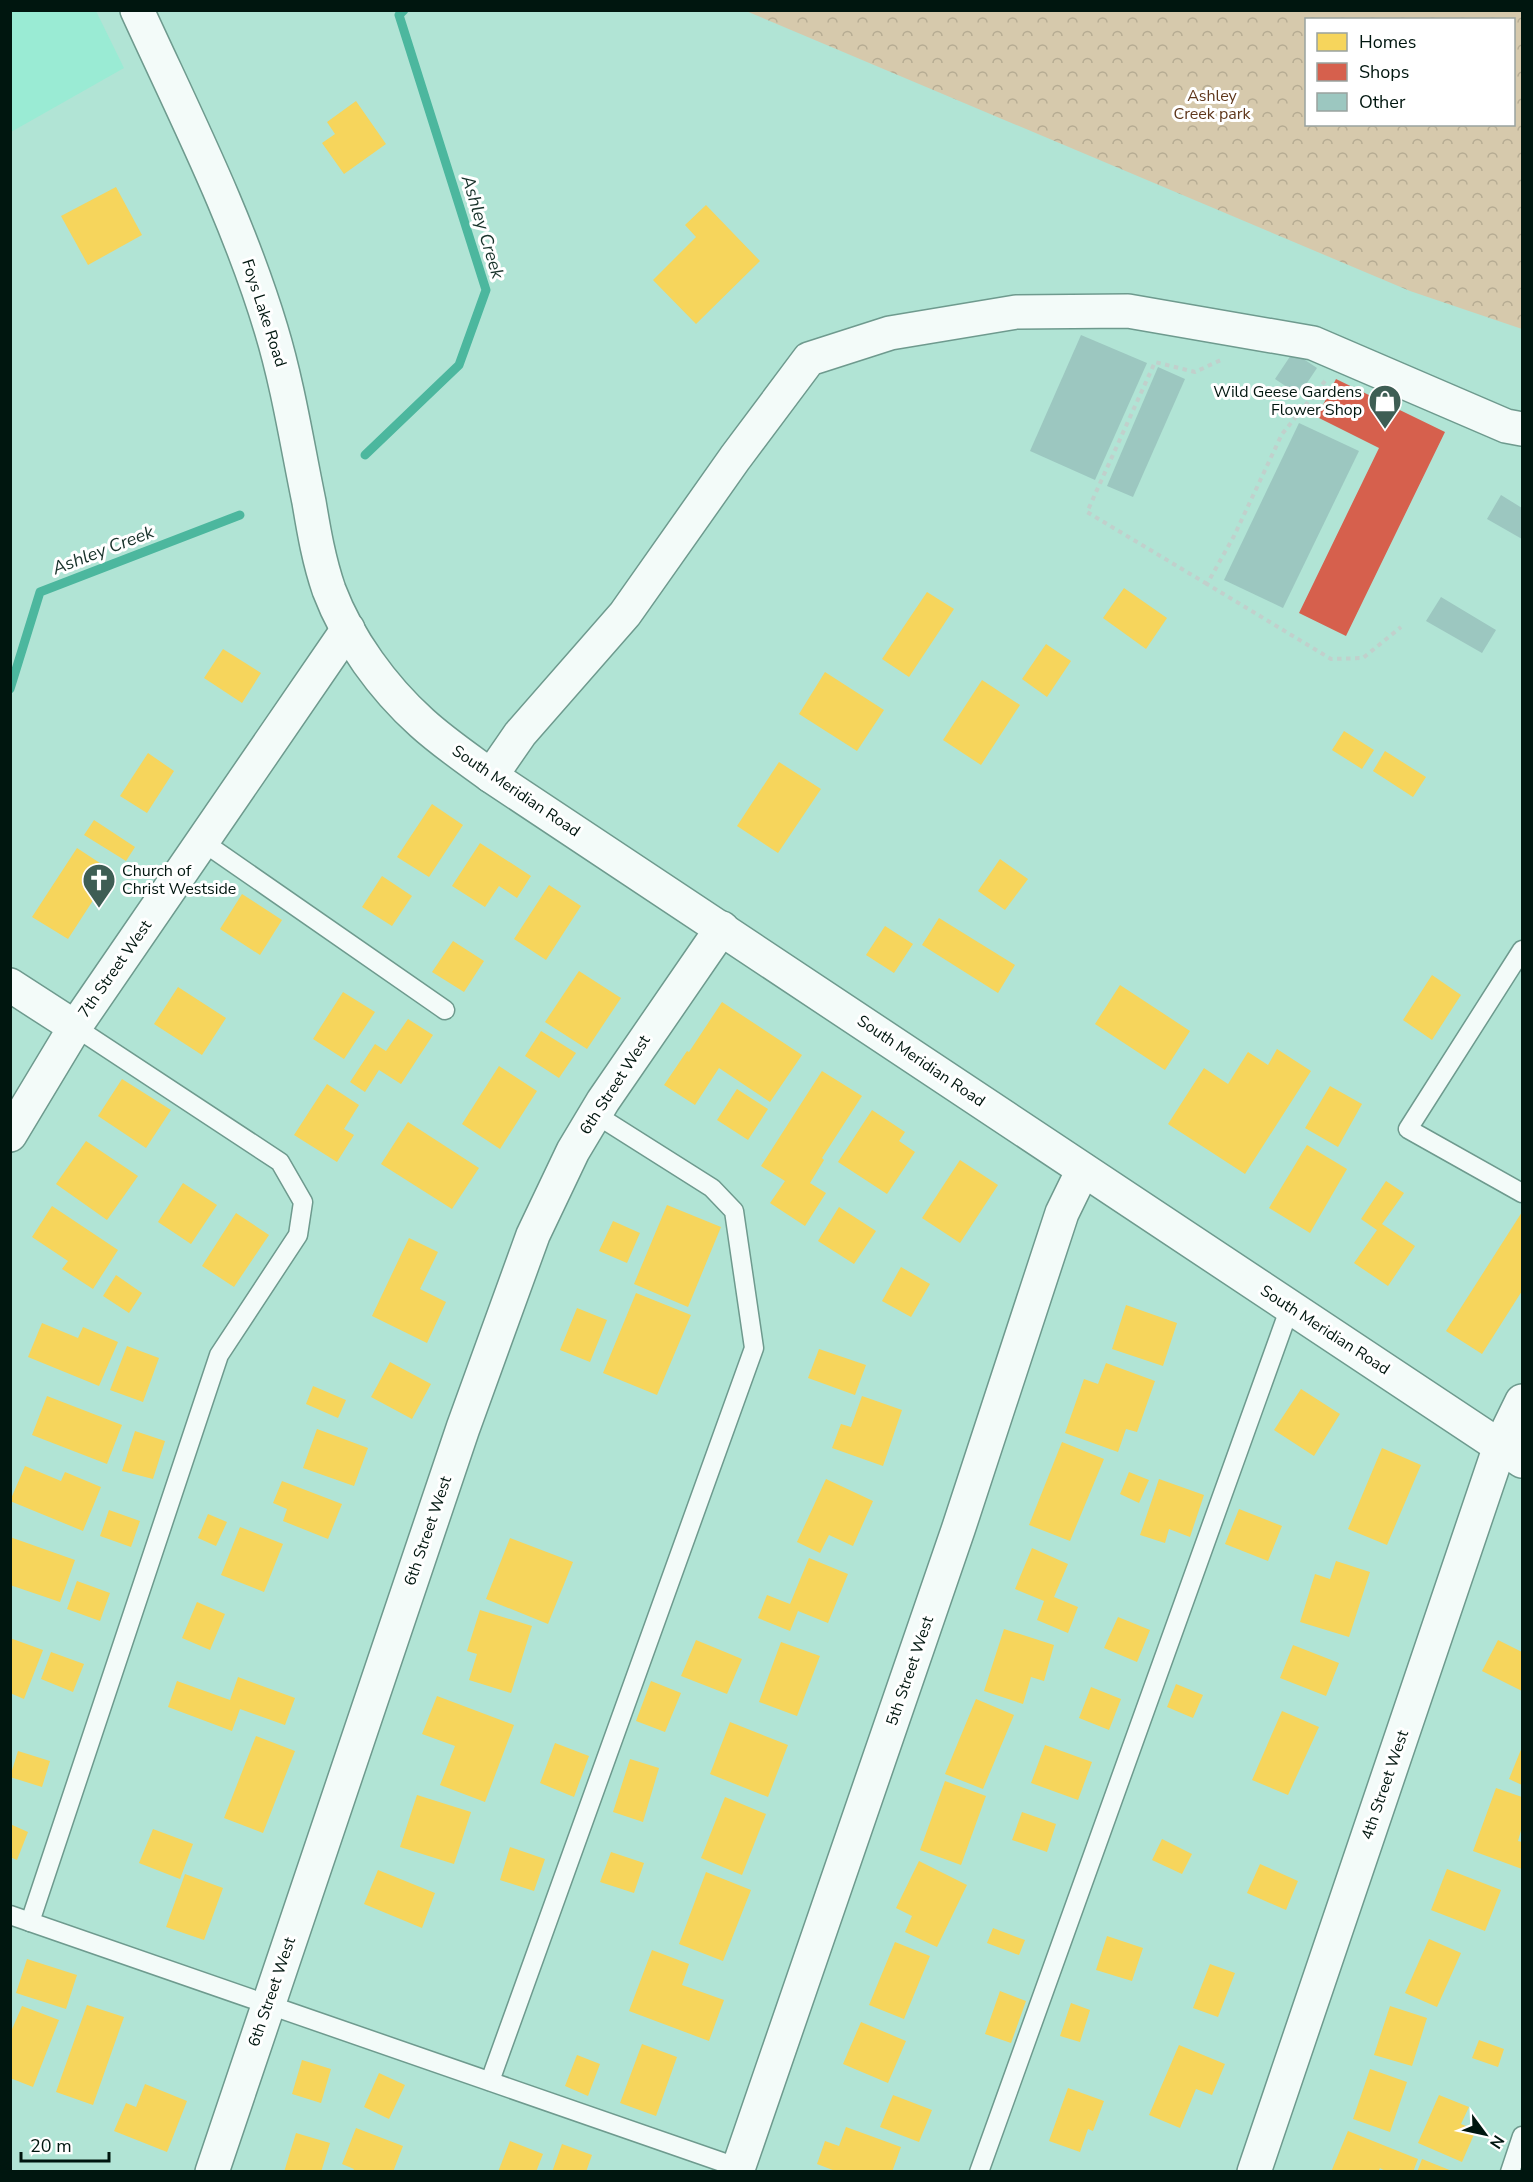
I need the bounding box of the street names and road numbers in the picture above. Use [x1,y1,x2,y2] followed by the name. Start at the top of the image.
[236,256,292,370] street label: Foys Lake Road
[448,740,584,842] street label: South Meridian Road
[73,915,157,1022] street label: 7th Street West
[853,1010,989,1112] street label: South Meridian Road
[575,1031,656,1139] street label: 6th Street West
[1256,1280,1394,1380] street label: South Meridian Road
[399,1473,457,1589] street label: 6th Street West
[881,1613,939,1729] street label: 5th Street West
[1356,1727,1414,1843] street label: 4th Street West
[243,1934,301,2050] street label: 6th Street West

